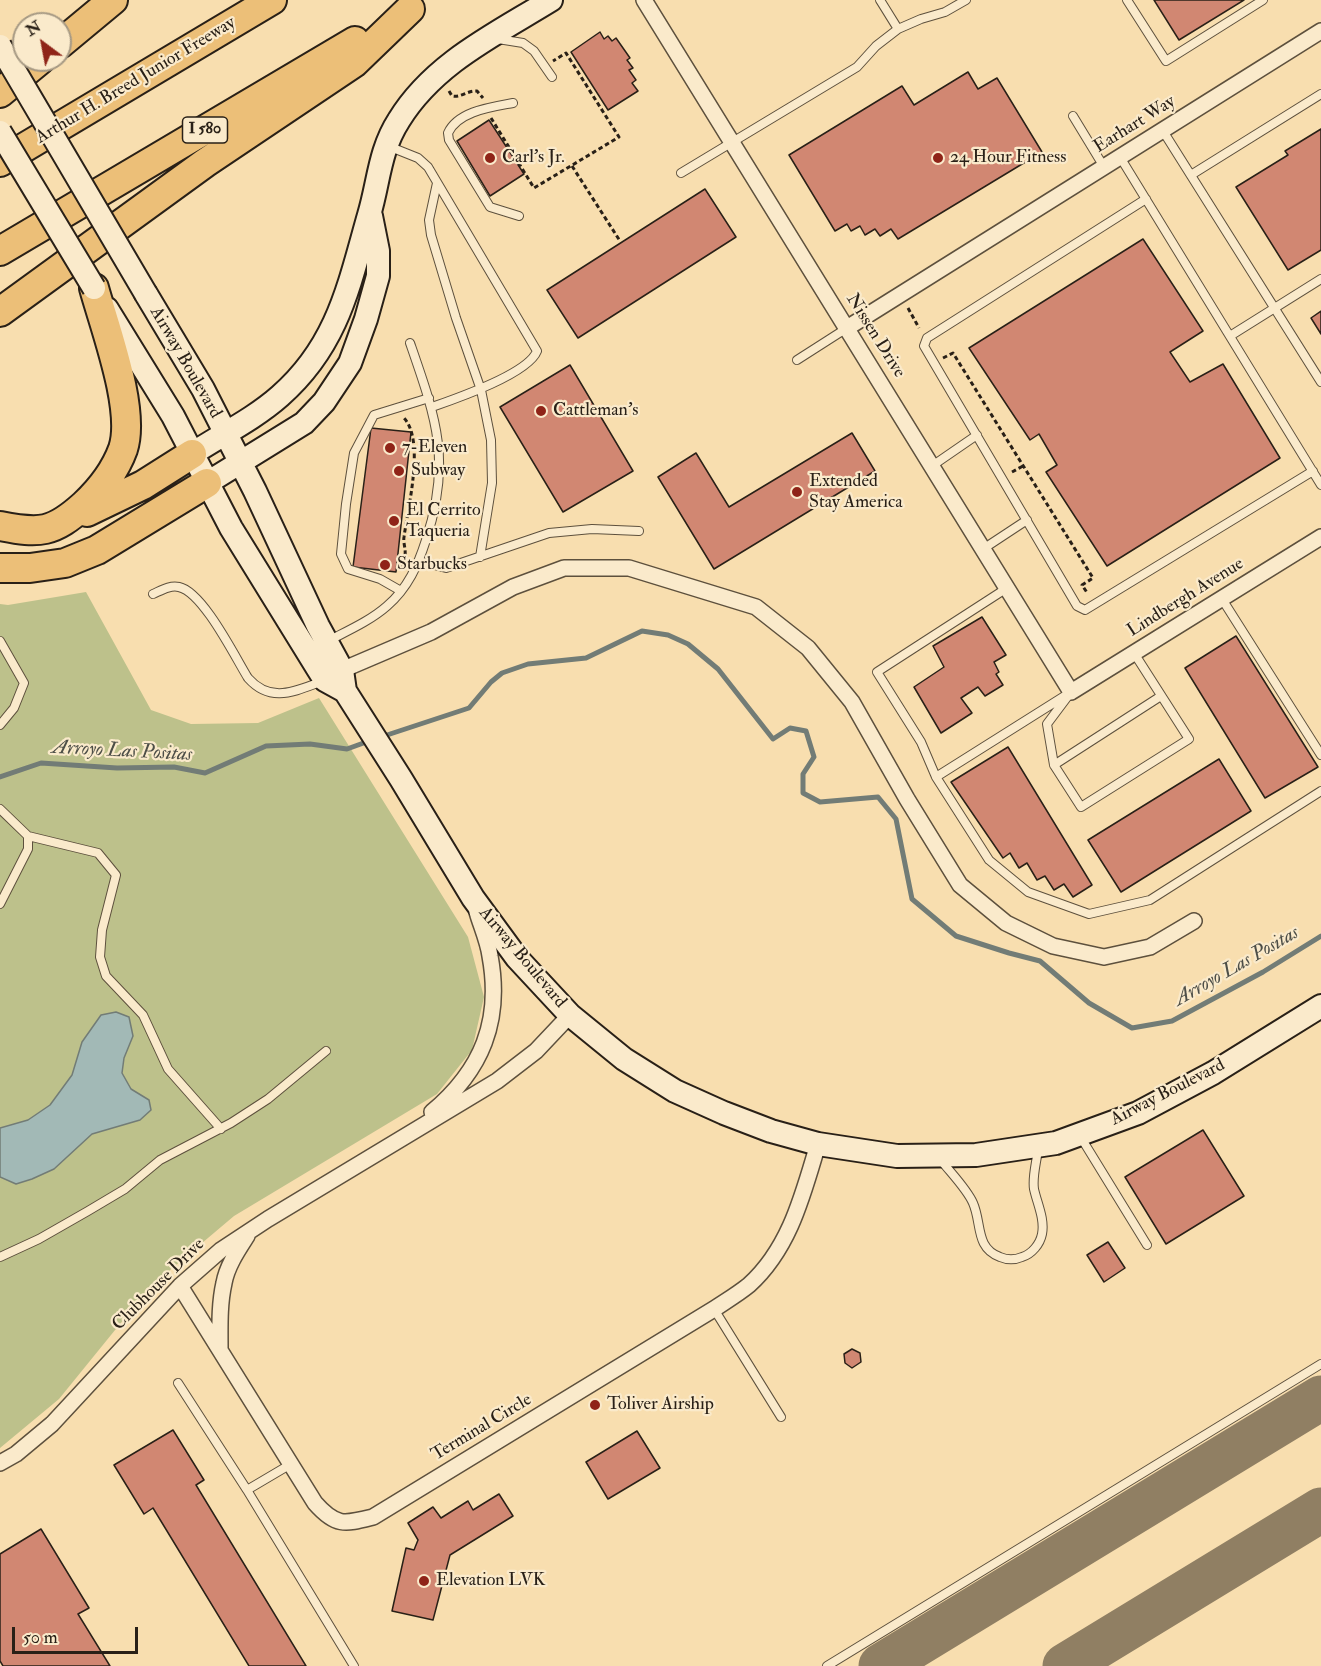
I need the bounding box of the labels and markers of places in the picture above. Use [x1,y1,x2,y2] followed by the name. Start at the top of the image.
[502,147,565,169] place label: Carl's Jr.
[950,147,1066,169] place label: 24 Hour Fitness
[483,151,497,165] marker: Carl's Jr.
[931,151,945,165] marker: 24 Hour Fitness
[553,400,638,422] place label: Cattleman's
[534,404,548,418] marker: Cattleman's
[402,437,467,459] place label: 7-Eleven
[383,441,397,455] marker: 7-Eleven
[411,460,465,482] place label: Subway
[392,464,406,478] marker: Subway
[809,471,903,514] place label: Extended Stay America
[790,485,804,499] marker: Extended Stay America
[406,500,481,542] place label: El Cerrito Taqueria
[387,514,401,528] marker: El Cerrito Taqueria
[397,554,467,576] place label: Starbucks
[378,558,392,572] marker: Starbucks
[607,1394,714,1416] place label: Toliver Airship
[588,1398,602,1412] marker: Toliver Airship
[436,1570,545,1592] place label: Elevation LVK
[417,1574,431,1588] marker: Elevation LVK

